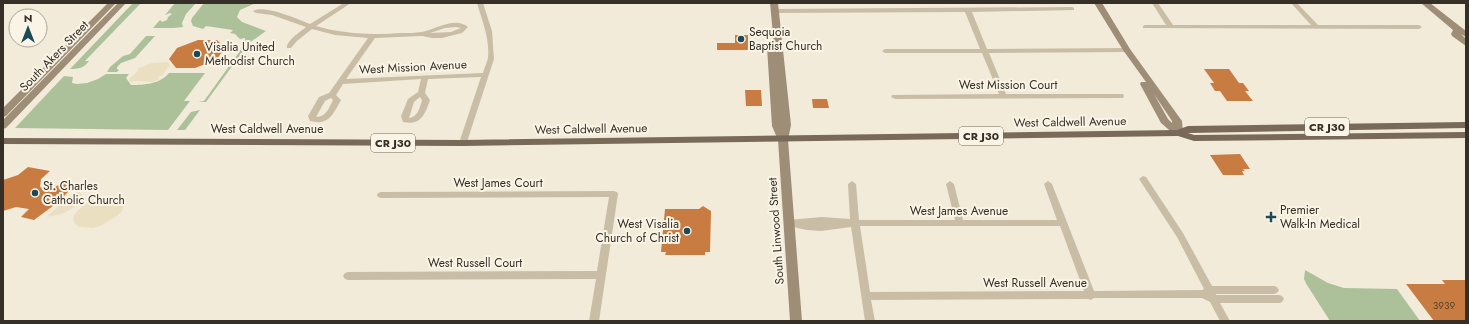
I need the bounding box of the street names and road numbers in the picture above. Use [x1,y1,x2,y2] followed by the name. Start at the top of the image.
[15,16,93,96] street label: South Akers Street
[359,55,467,79] street label: West Mission Avenue
[959,76,1057,94] street label: West Mission Court
[1014,112,1126,132] street label: West Caldwell Avenue
[1305,118,1349,136] road number: CR J30
[535,119,647,139] street label: West Caldwell Avenue
[211,120,323,138] street label: West Caldwell Avenue
[959,127,1003,145] road number: CR J30
[371,134,415,152] road number: CR J30
[453,174,543,192] street label: West James Court
[763,177,789,285] street label: South Linwood Street
[910,202,1008,220] street label: West James Avenue
[428,254,522,272] street label: West Russell Court
[983,274,1087,292] street label: West Russell Avenue

